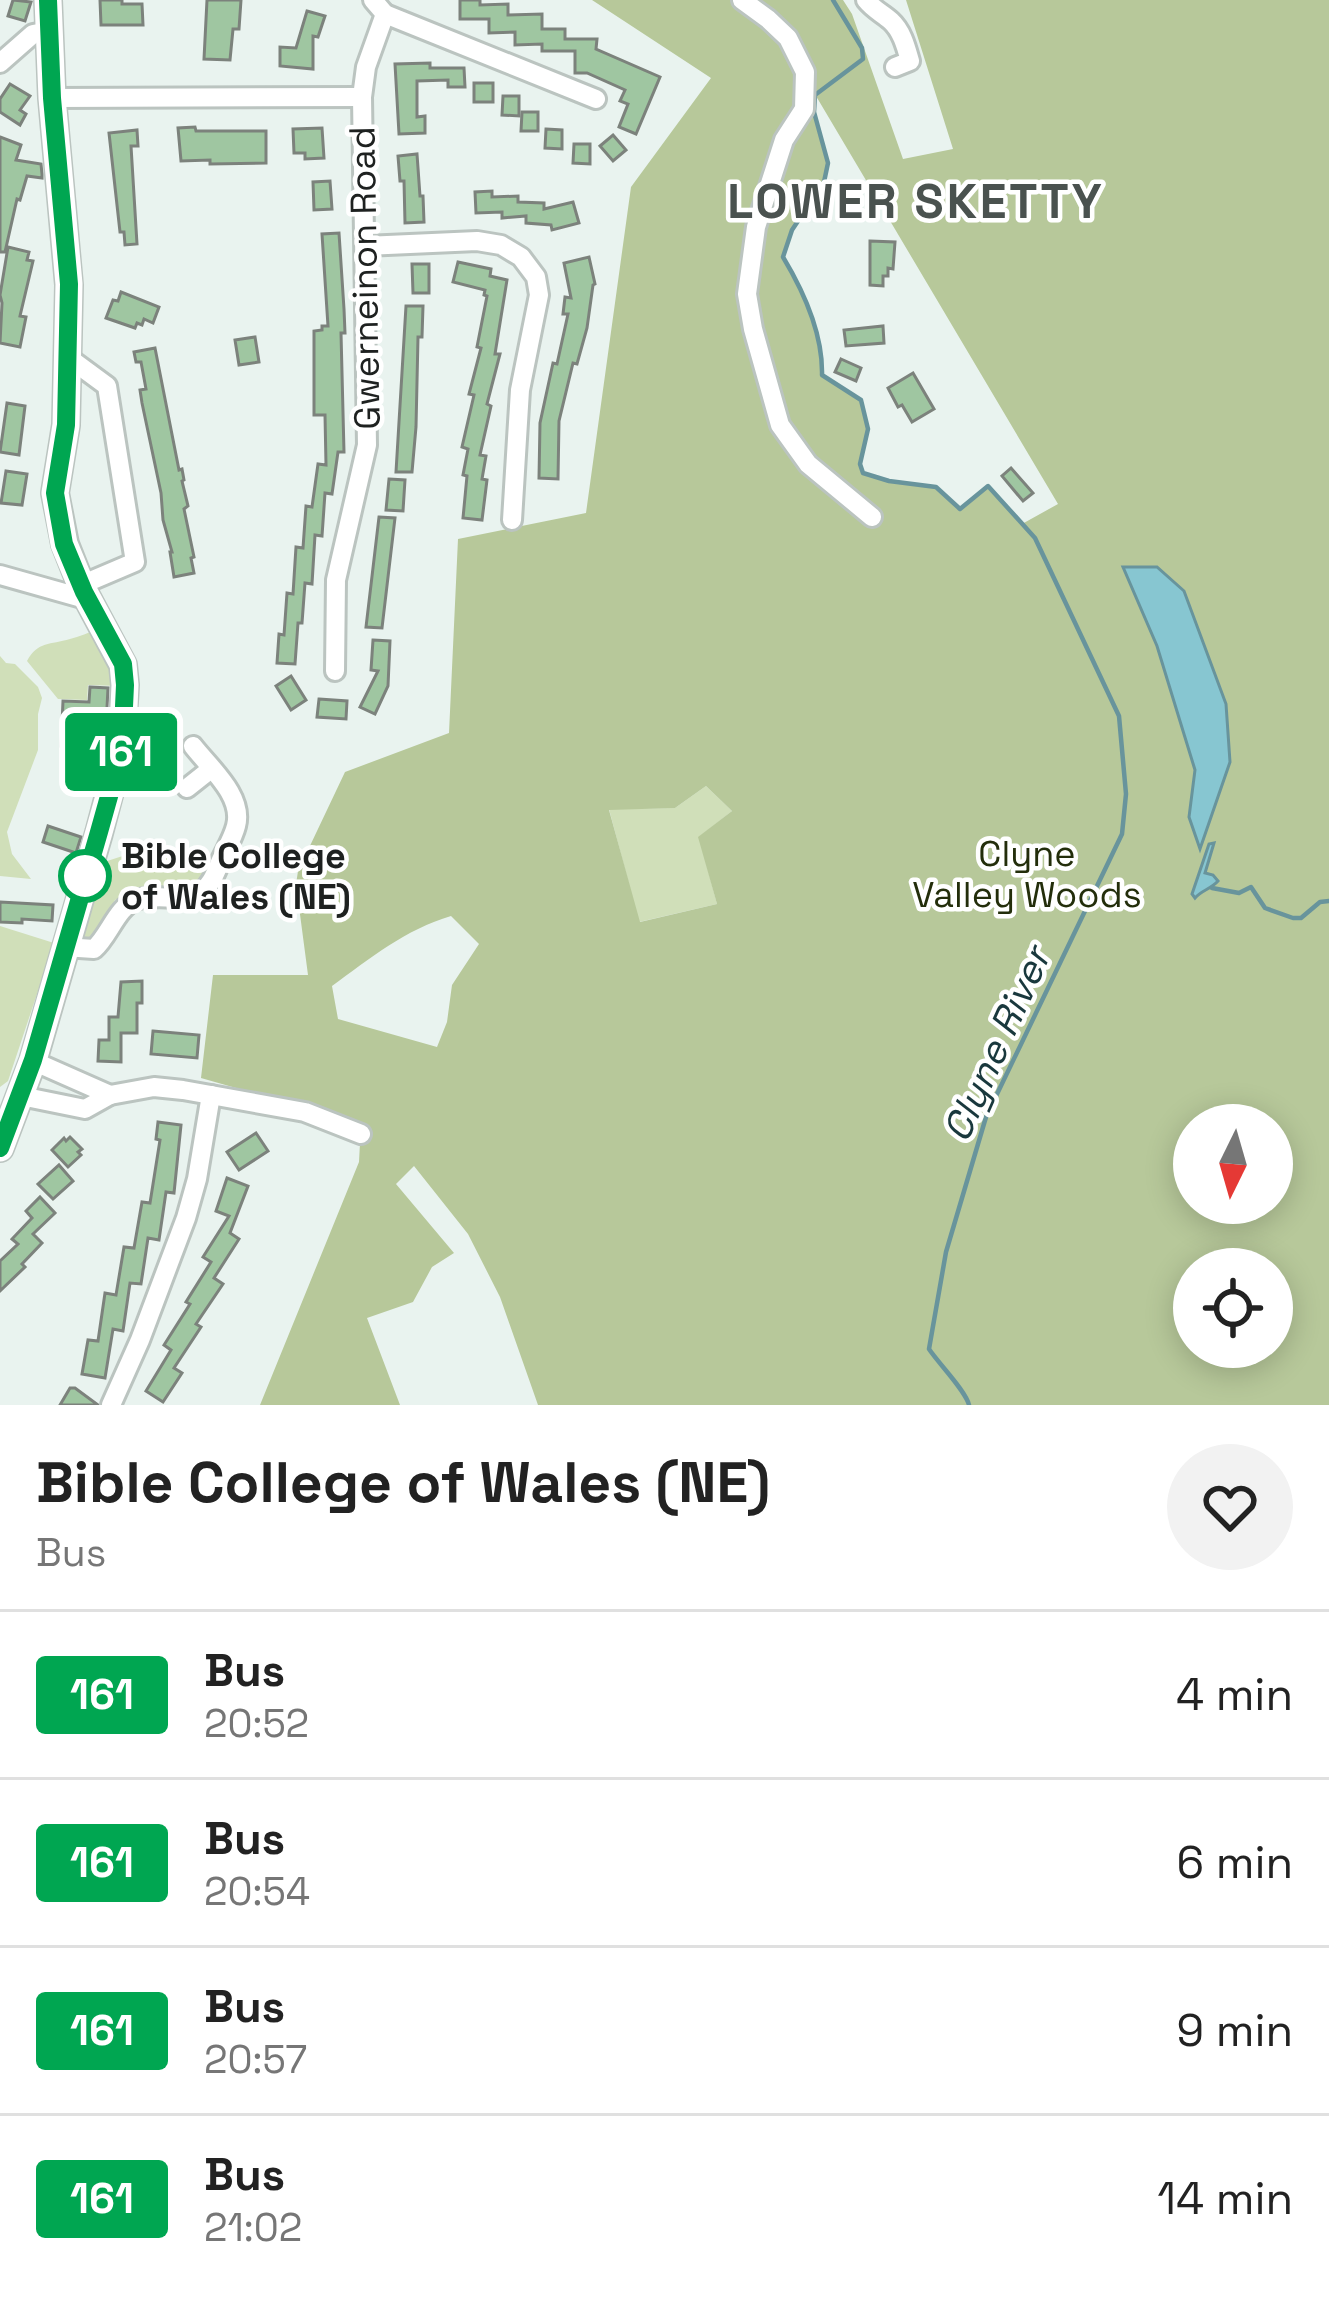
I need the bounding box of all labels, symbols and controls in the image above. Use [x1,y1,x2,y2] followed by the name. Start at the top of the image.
[339,126,391,430] street label: Gwerneinon Road
[727,171,1105,232] district label: LOWER SKETTY
[52,713,190,791] line badge: 161
[89,725,153,778] text: 161
[912,831,1142,918] park label: Clyne Valley Woods
[121,833,351,920] place label: Bible College of Wales (NE)
[60,851,110,901] marker: Bible College of Wales (NE)
[932,935,1063,1149] water label: Clyne River
[1173,1104,1293,1224] north arrow
[1173,1104,1293,1368] map controls
[1173,1248,1293,1368] button: locate
[1167,1444,1293,1570] button: heart
[36,1446,770,1519] text: Bible College of Wales (NE)
[36,1528,106,1577] text: Bus
[204,1642,285,1699] text: Bus
[1176,1666,1293,1723] text: 4 min
[70,1668,134,1721] text: 161
[204,1699,309,1748] text: 20:52
[204,1810,285,1867] text: Bus
[1177,1834,1293,1891] text: 6 min
[70,1836,134,1889] text: 161
[204,1867,310,1916] text: 20:54
[204,1978,285,2035] text: Bus
[1177,2002,1293,2059] text: 9 min
[70,2004,134,2057] text: 161
[204,2035,307,2084] text: 20:57
[204,2146,285,2203] text: Bus
[1157,2170,1293,2227] text: 14 min
[70,2172,134,2225] text: 161
[204,2203,302,2252] text: 21:02

